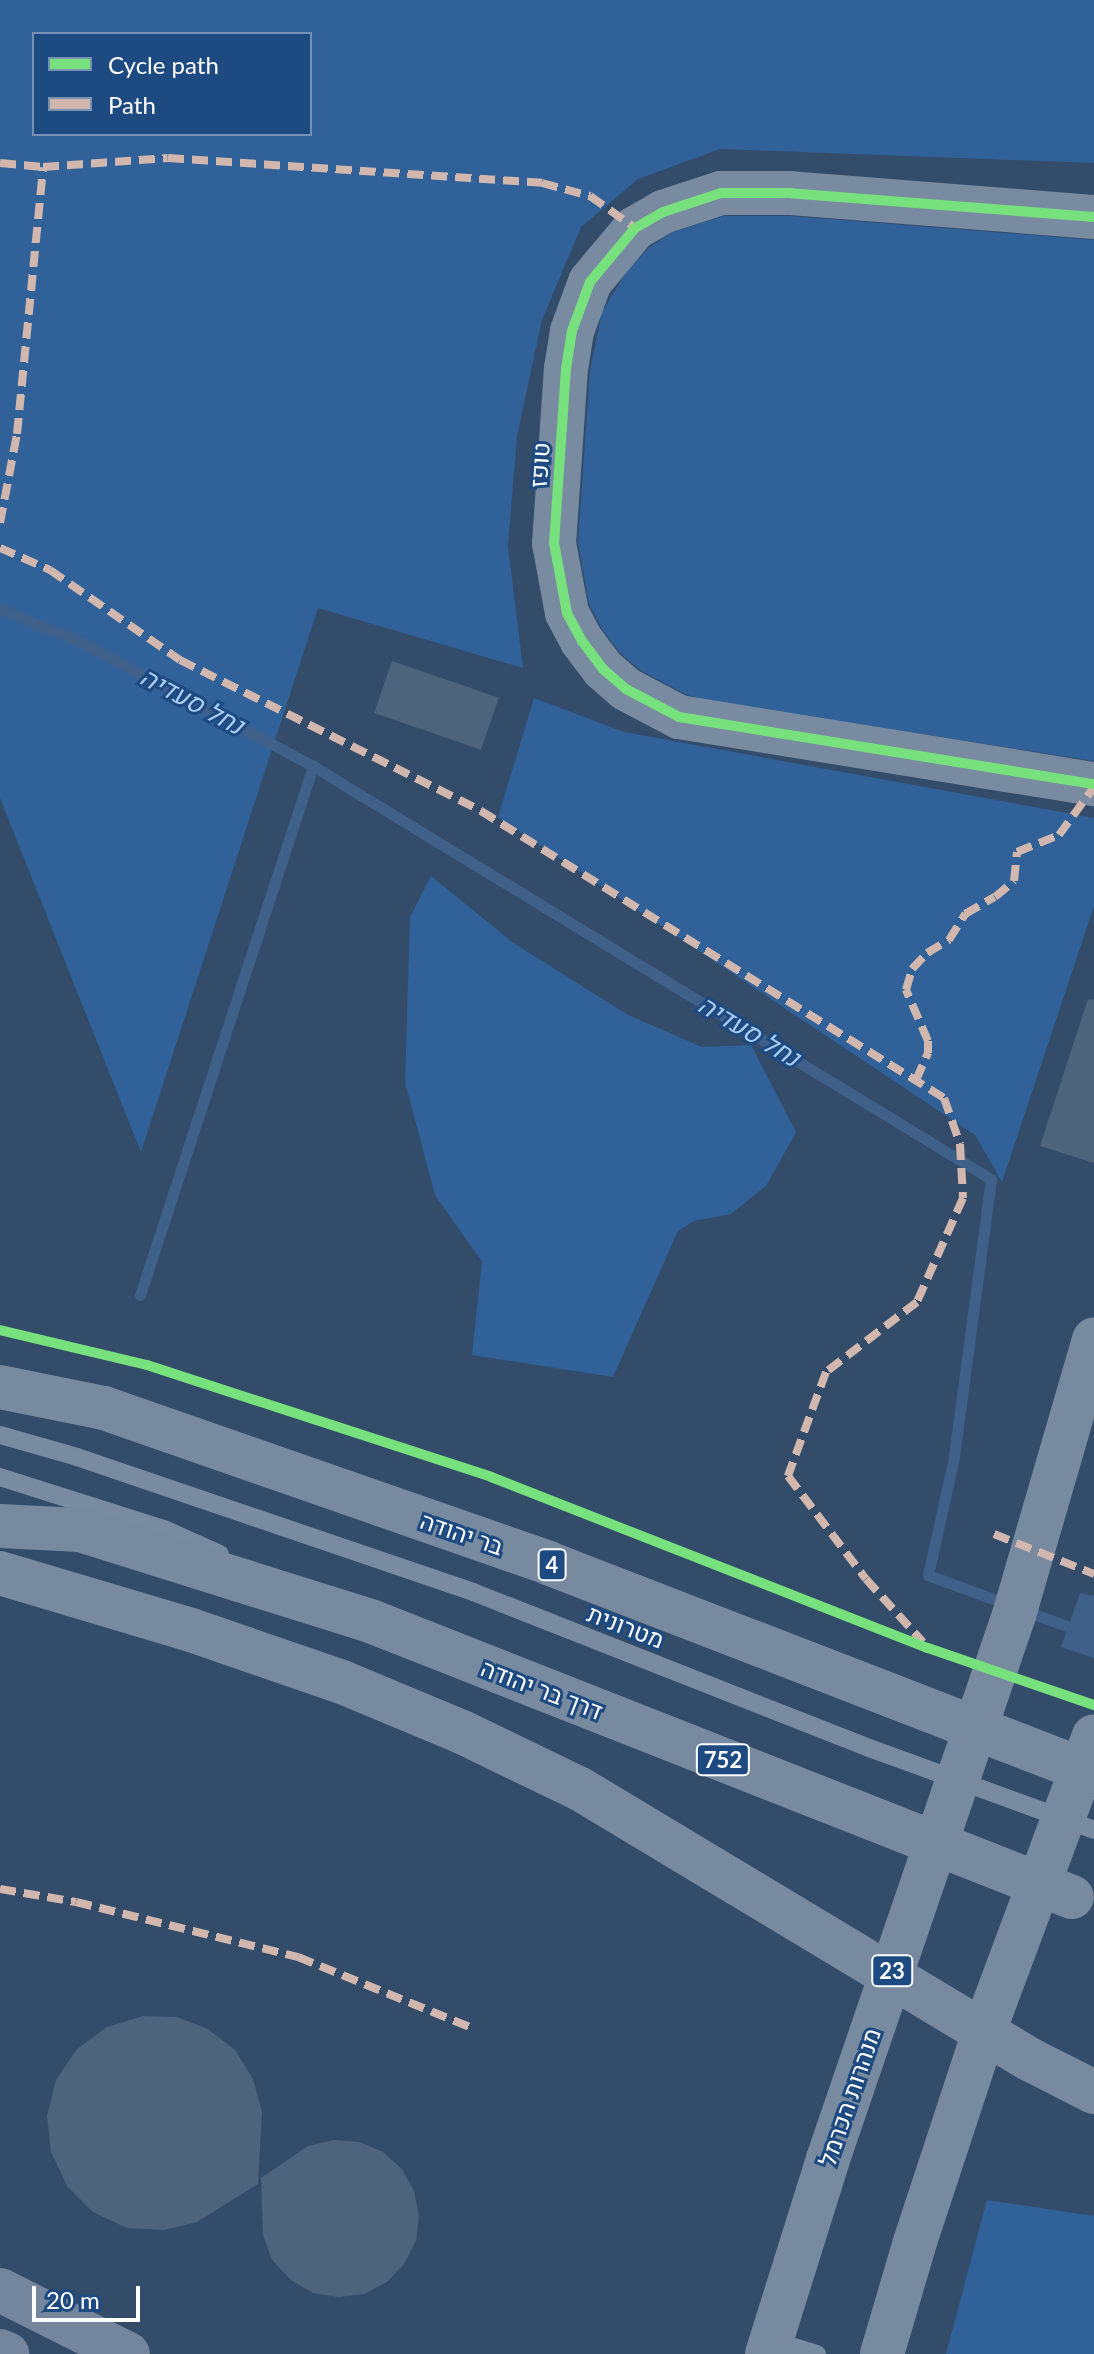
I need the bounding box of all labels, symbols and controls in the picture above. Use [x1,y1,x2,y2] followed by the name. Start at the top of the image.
[32,32,312,136] legend
[108,50,219,79] text: Cycle path
[108,90,156,119] text: Path
[523,441,555,489] street label: טופז
[135,661,249,741] water label: נחל סעדיה
[693,989,805,1073] water label: נחל סעדיה
[417,1505,507,1561] street label: בר יהודה
[536,1547,568,1583] road number: 4
[584,1598,668,1654] street label: מטרונית
[477,1653,607,1725] street label: דרך בר יהודה
[695,1742,751,1778] road number: 752
[870,1953,914,1989] road number: 23
[812,2024,886,2170] street label: מנהרות הכרמל
[36,2270,144,2320] scale bar
[46,2285,100,2314] text: 20 m

